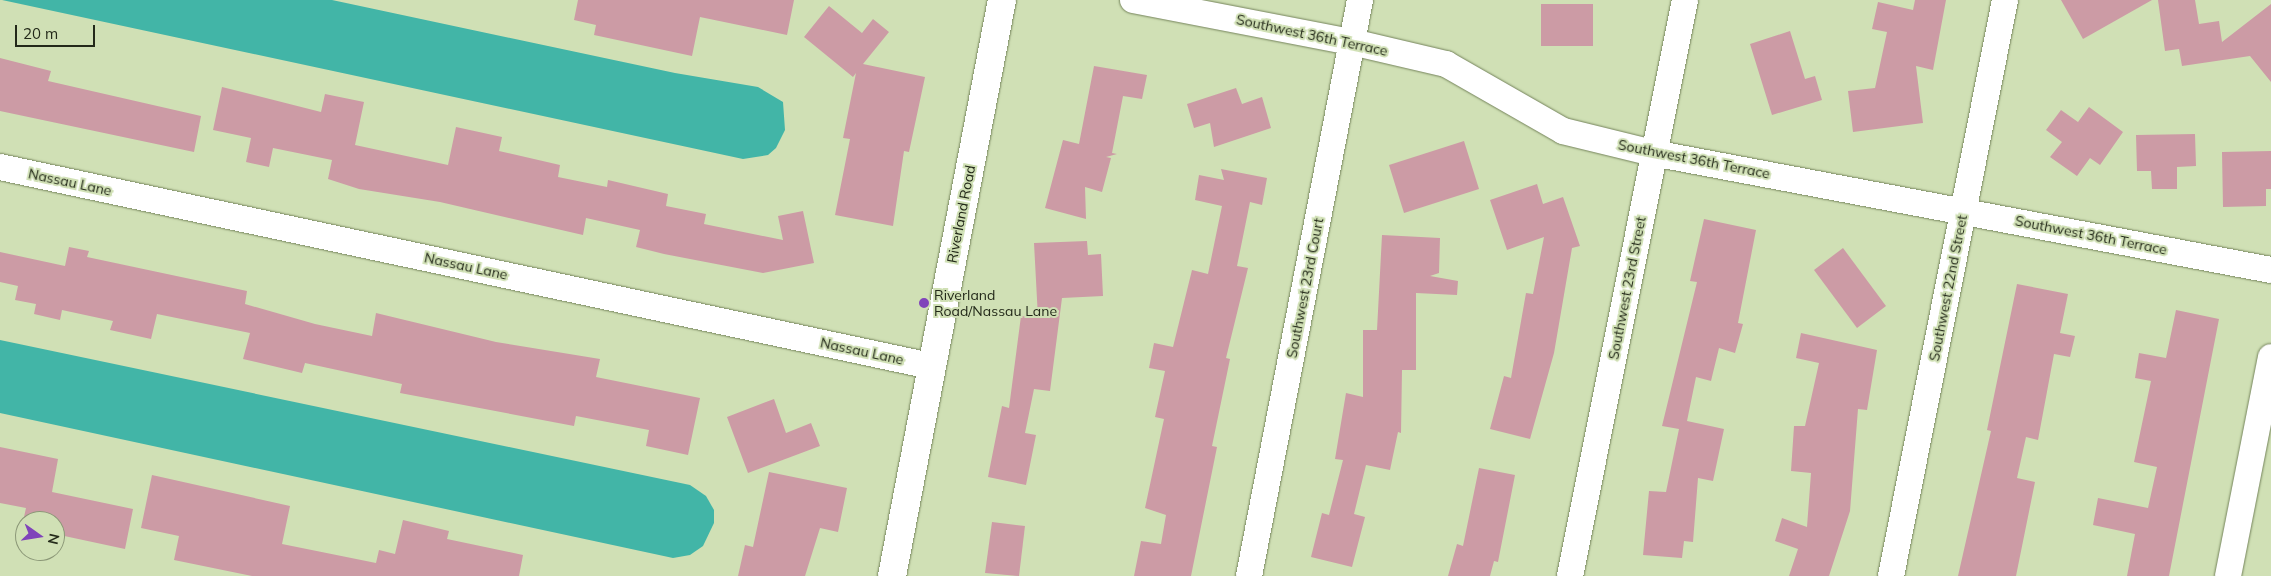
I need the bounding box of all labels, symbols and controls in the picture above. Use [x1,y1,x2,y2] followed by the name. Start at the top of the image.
[1235,11,1389,59] street label: Southwest 36th Terrace
[18,15,98,47] scale bar
[23,24,58,43] text: 20 m
[1617,136,1771,182] street label: Southwest 36th Terrace
[943,164,979,264] street label: Riverland Road
[27,165,113,199] street label: Nassau Lane
[2014,212,2168,258] street label: Southwest 36th Terrace
[1926,213,1970,363] street label: Southwest 22nd Street
[1605,215,1649,361] street label: Southwest 23rd Street
[1283,217,1327,359] street label: Southwest 23rd Court
[423,249,509,283] street label: Nassau Lane
[934,287,1057,320] place label: Riverland Road/Nassau Lane
[918,297,930,309] marker: Riverland Road/Nassau Lane
[819,334,905,368] street label: Nassau Lane
[15,511,65,561] north arrow
[44,532,64,546] text: N

